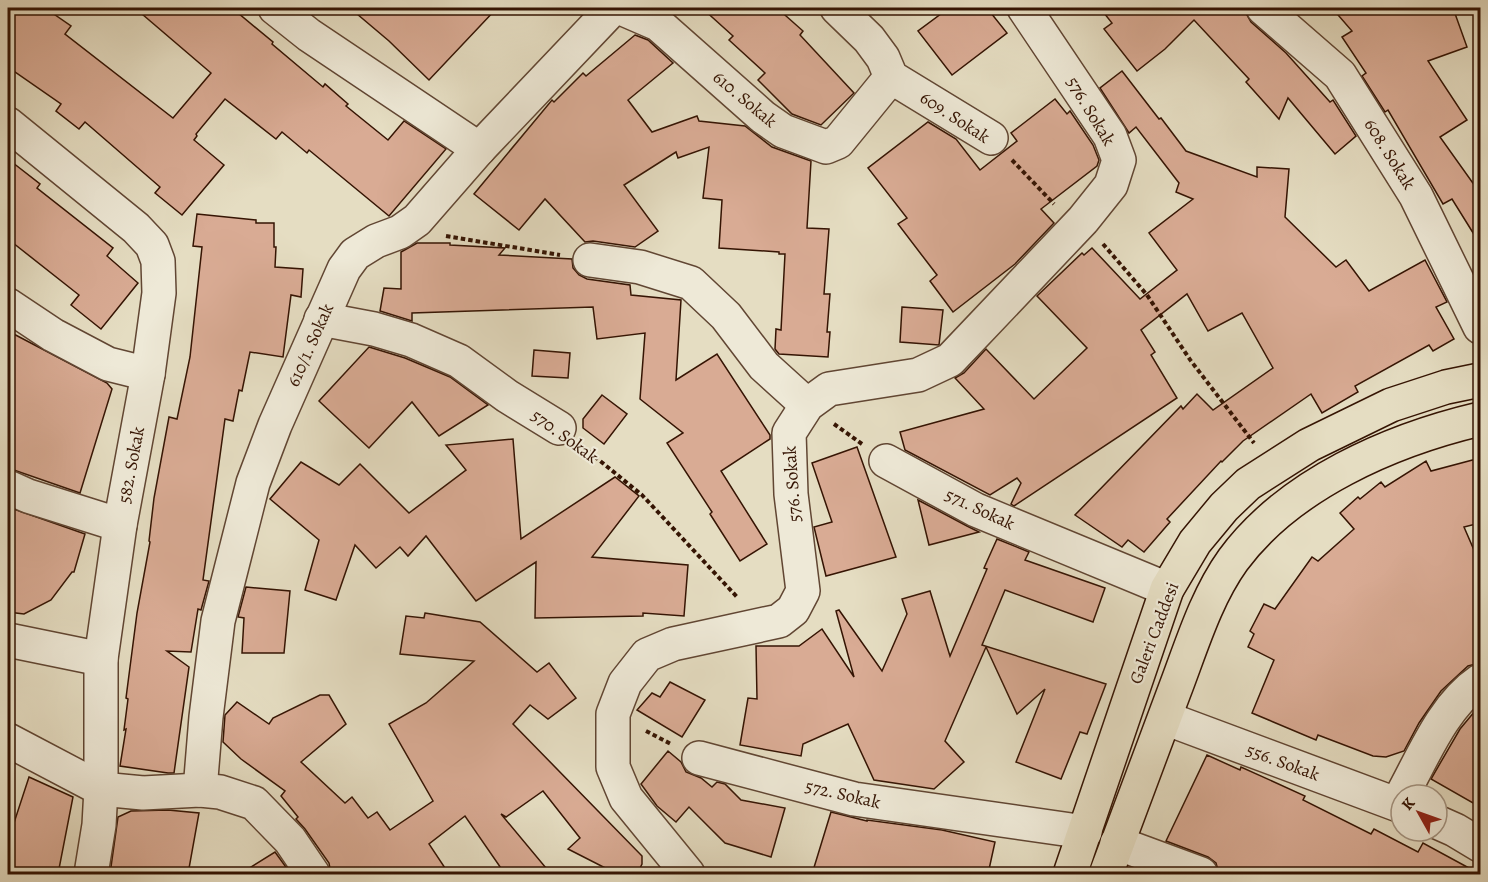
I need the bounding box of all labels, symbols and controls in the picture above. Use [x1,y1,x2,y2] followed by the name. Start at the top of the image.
[708,65,782,133] street label: 610. Sokak
[1061,72,1121,150] street label: 576. Sokak
[915,85,995,149] street label: 609. Sokak
[1359,114,1421,194] street label: 608. Sokak
[281,299,339,390] street label: 610/1. Sokak
[527,403,604,469] street label: 570. Sokak
[112,424,150,505] street label: 582. Sokak
[777,445,807,523] street label: 576. Sokak
[941,482,1019,536] street label: 571. Sokak
[1124,578,1184,688] street label: Galeri Caddesi
[1243,738,1323,786] street label: 556. Sokak
[803,774,883,814] street label: 572. Sokak
[1389,783,1449,843] north arrow
[1396,793,1420,815] text: K

